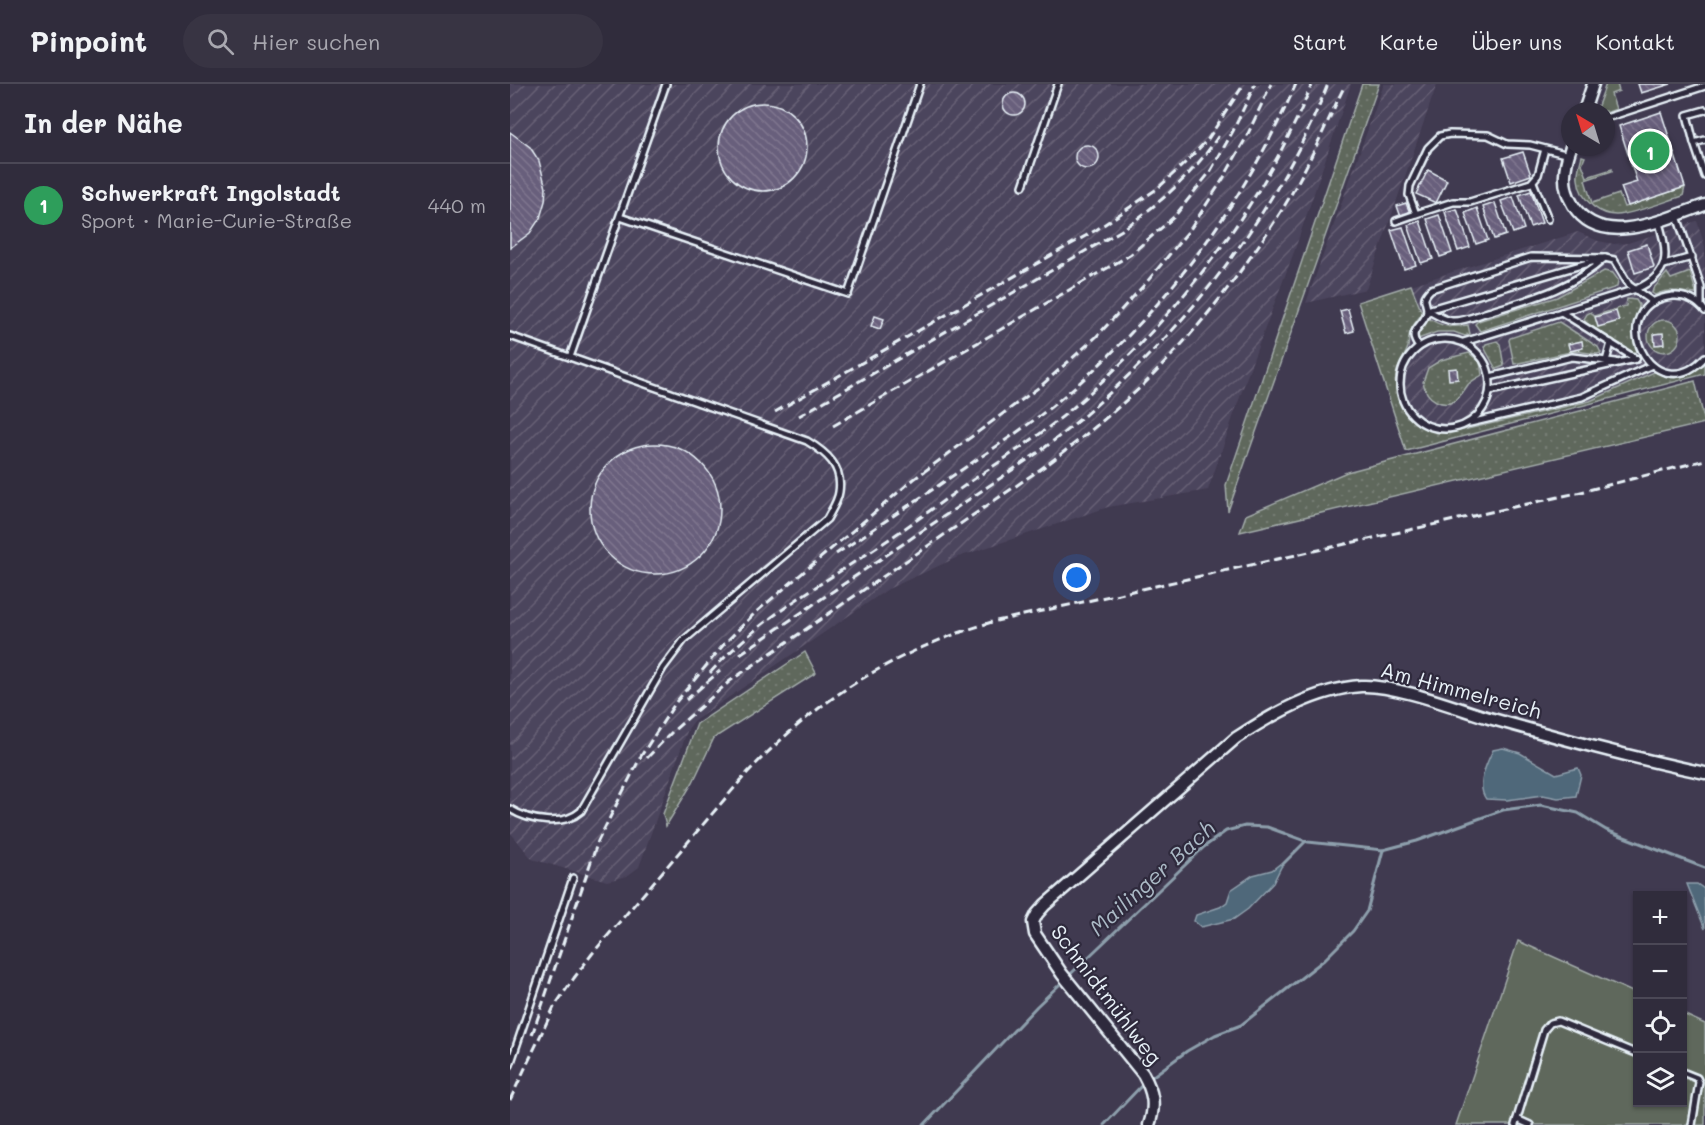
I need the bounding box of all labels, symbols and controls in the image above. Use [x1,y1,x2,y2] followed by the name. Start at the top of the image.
[183,14,603,68] search box
[30,23,147,59] text: Pinpoint
[204,25,237,58] icon: search
[252,27,380,56] text: Hier suchen
[1293,28,1347,55] text: Start
[1380,28,1438,55] text: Karte
[1471,28,1562,55] text: Über uns
[1595,28,1675,55] text: Kontakt
[1561,102,1615,156] north arrow
[24,106,183,140] text: In der Nähe
[1630,128,1670,174] pin: 1
[81,178,340,207] text: Schwerkraft Ingolstadt
[39,192,48,218] text: 1
[428,192,486,218] text: 440 m
[81,207,352,233] text: Sport · Marie-Curie-Straße
[1062,563,1091,592] your location
[1378,655,1545,724] street label: Am Himmelreich
[1083,813,1221,942] water label: Mailinger Bach
[1633,891,1687,1107] map controls
[1633,891,1687,945] button: +
[1046,919,1169,1070] street label: Schmidtmühlweg
[1633,945,1687,999] button: −
[1633,999,1687,1053] button: locate
[1633,1053,1687,1107] button: layers

